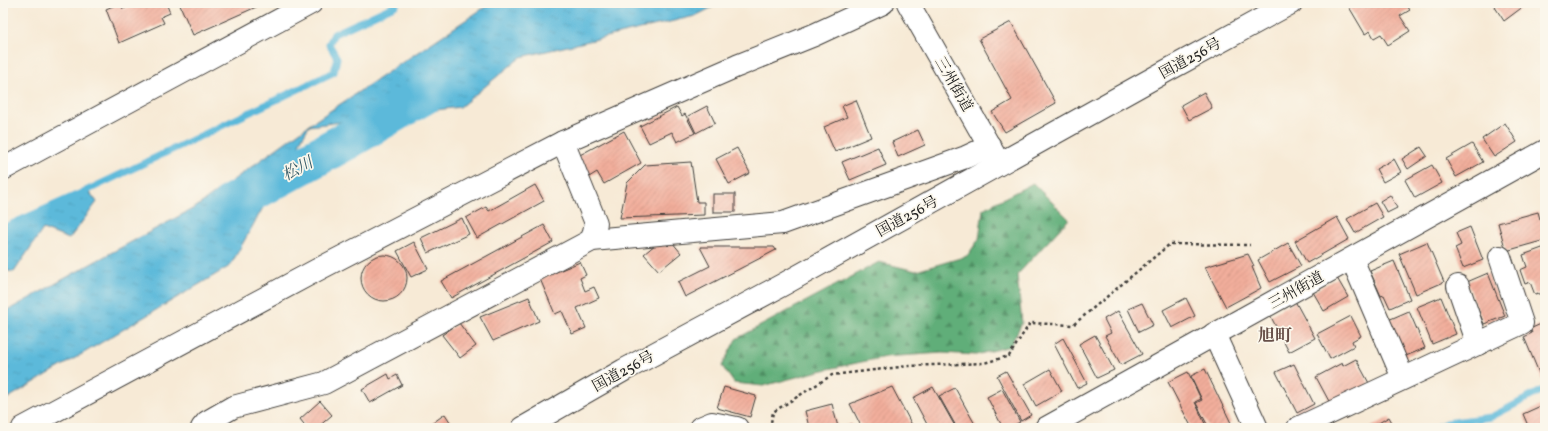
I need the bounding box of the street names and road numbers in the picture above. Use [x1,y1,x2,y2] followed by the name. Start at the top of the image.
[1156,34,1226,85] street label: 国道256号
[929,54,977,116] street label: 三州街道
[873,192,943,243] street label: 国道256号
[1265,268,1328,315] street label: 三州街道
[589,347,659,398] street label: 国道256号

